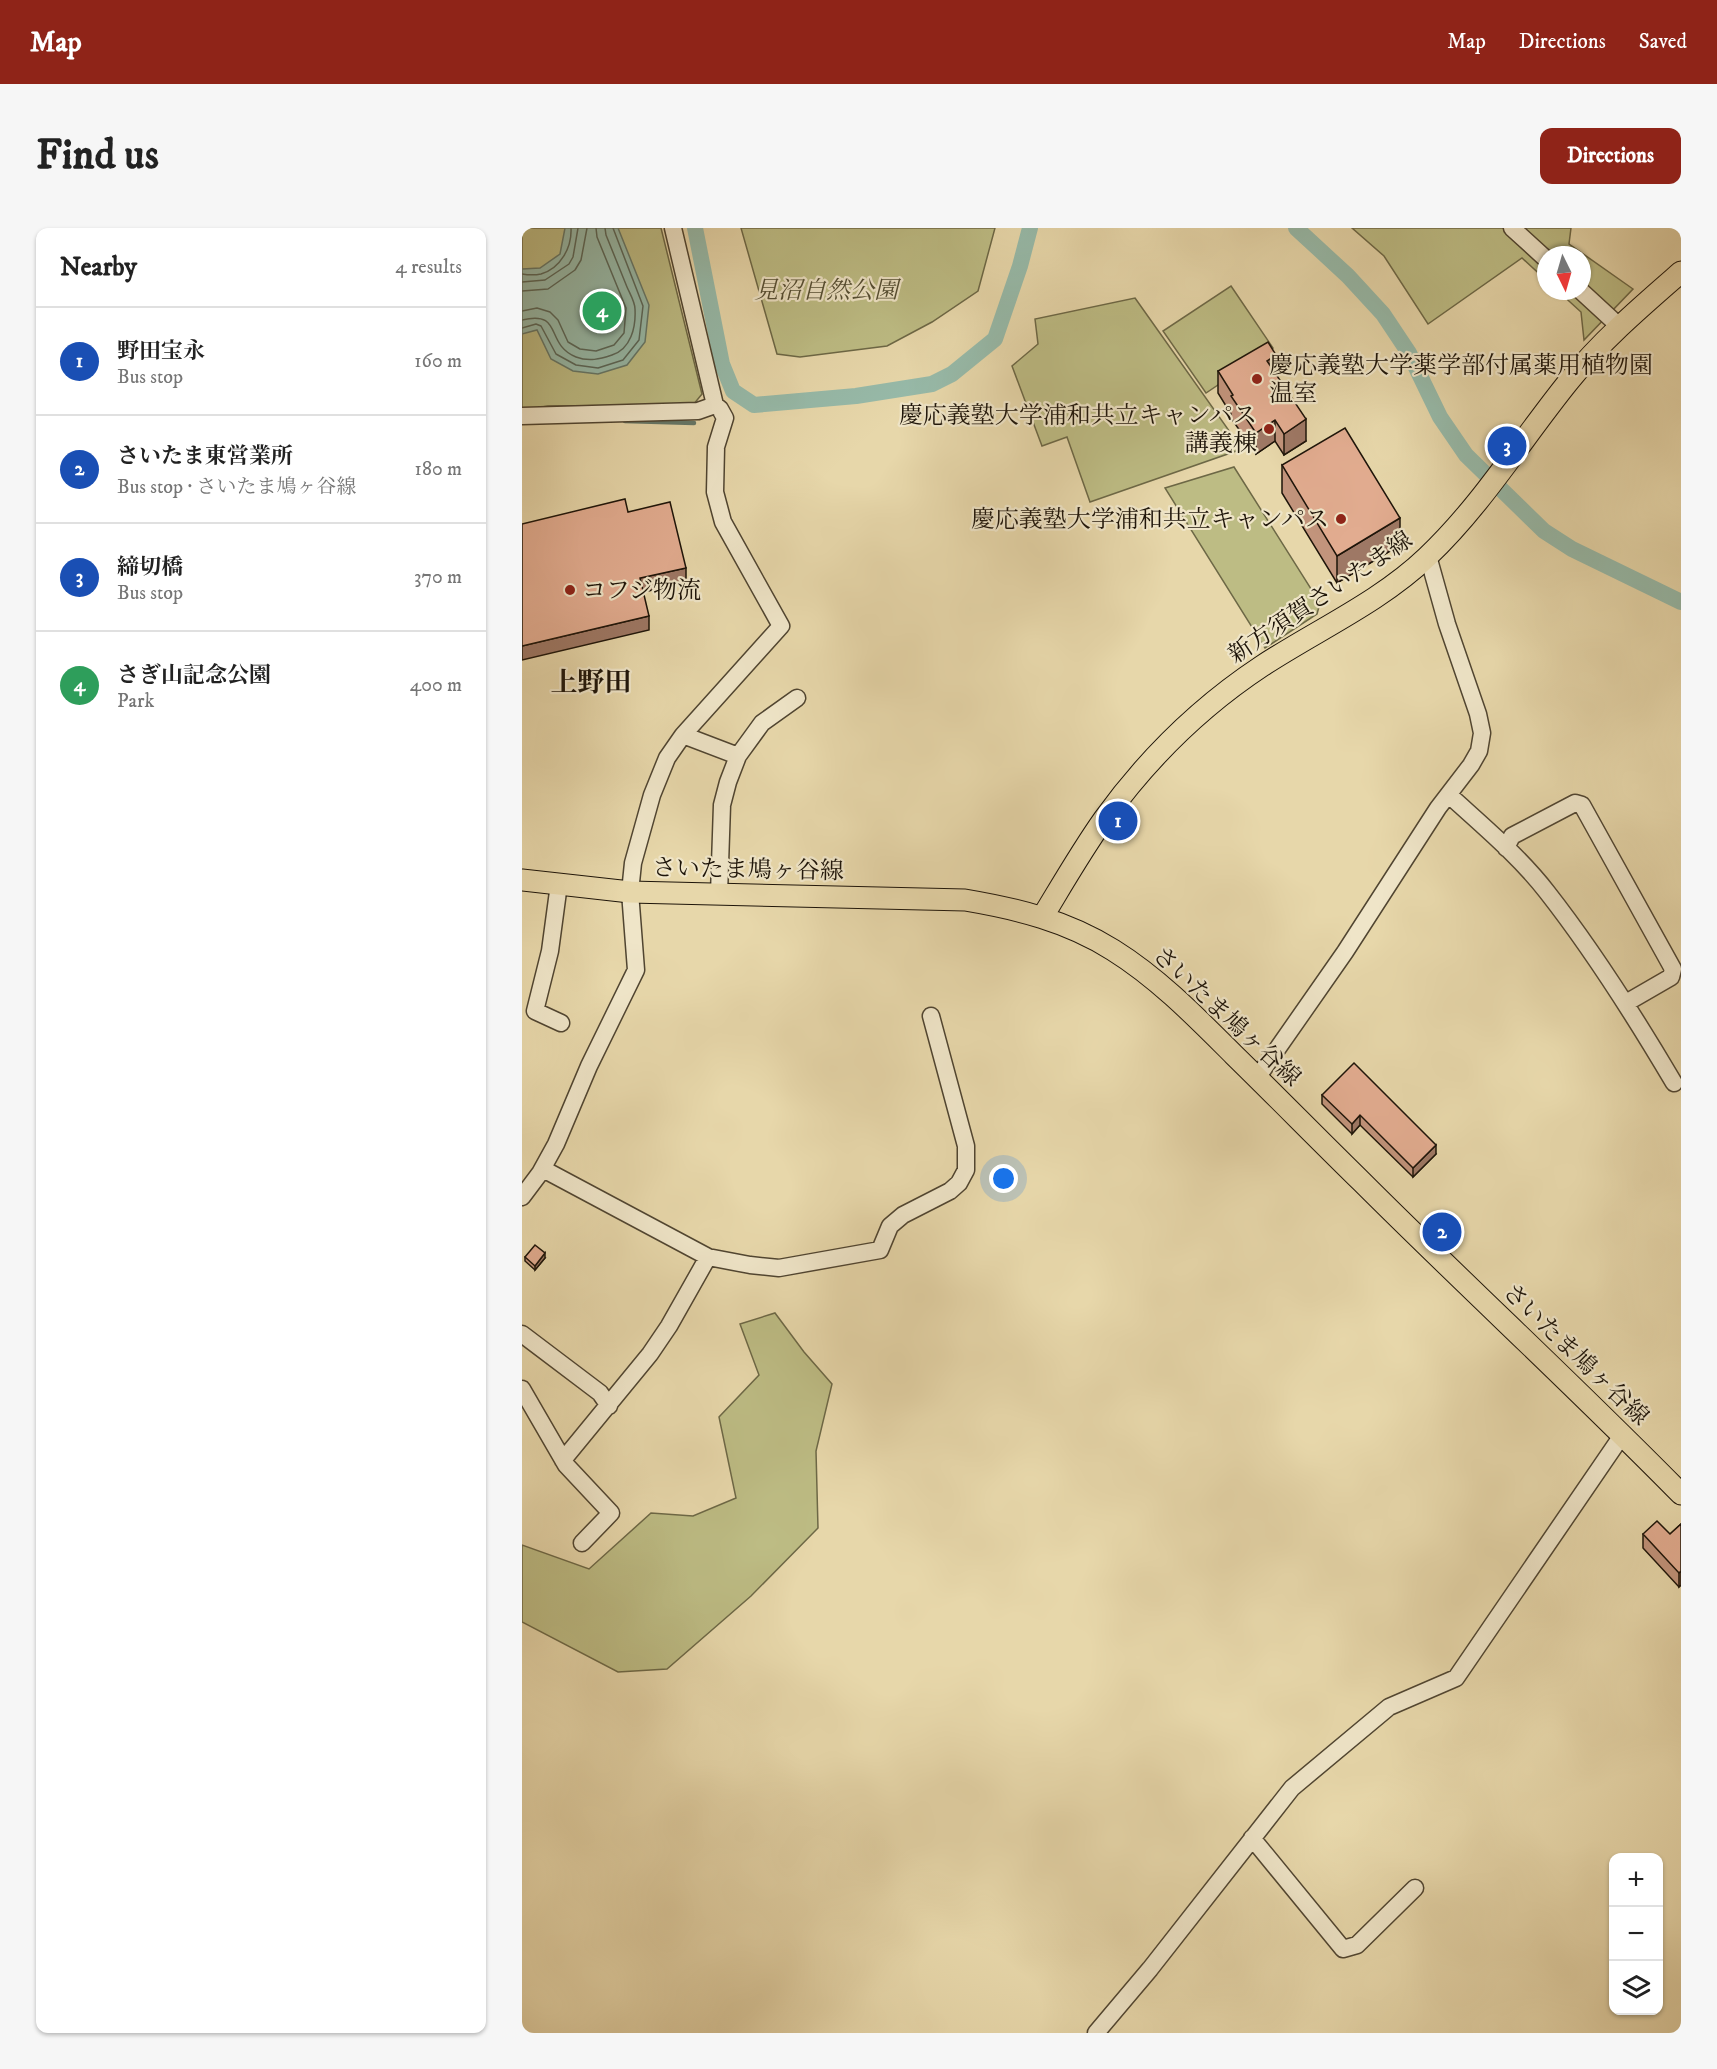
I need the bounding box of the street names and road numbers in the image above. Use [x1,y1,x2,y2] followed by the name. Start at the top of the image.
[1223,525,1418,671] street label: 新方須賀さいたま線
[652,853,844,887] street label: さいたま鳩ヶ谷線
[1146,940,1307,1093] street label: さいたま鳩ヶ谷線
[1496,1277,1655,1432] street label: さいたま鳩ヶ谷線

